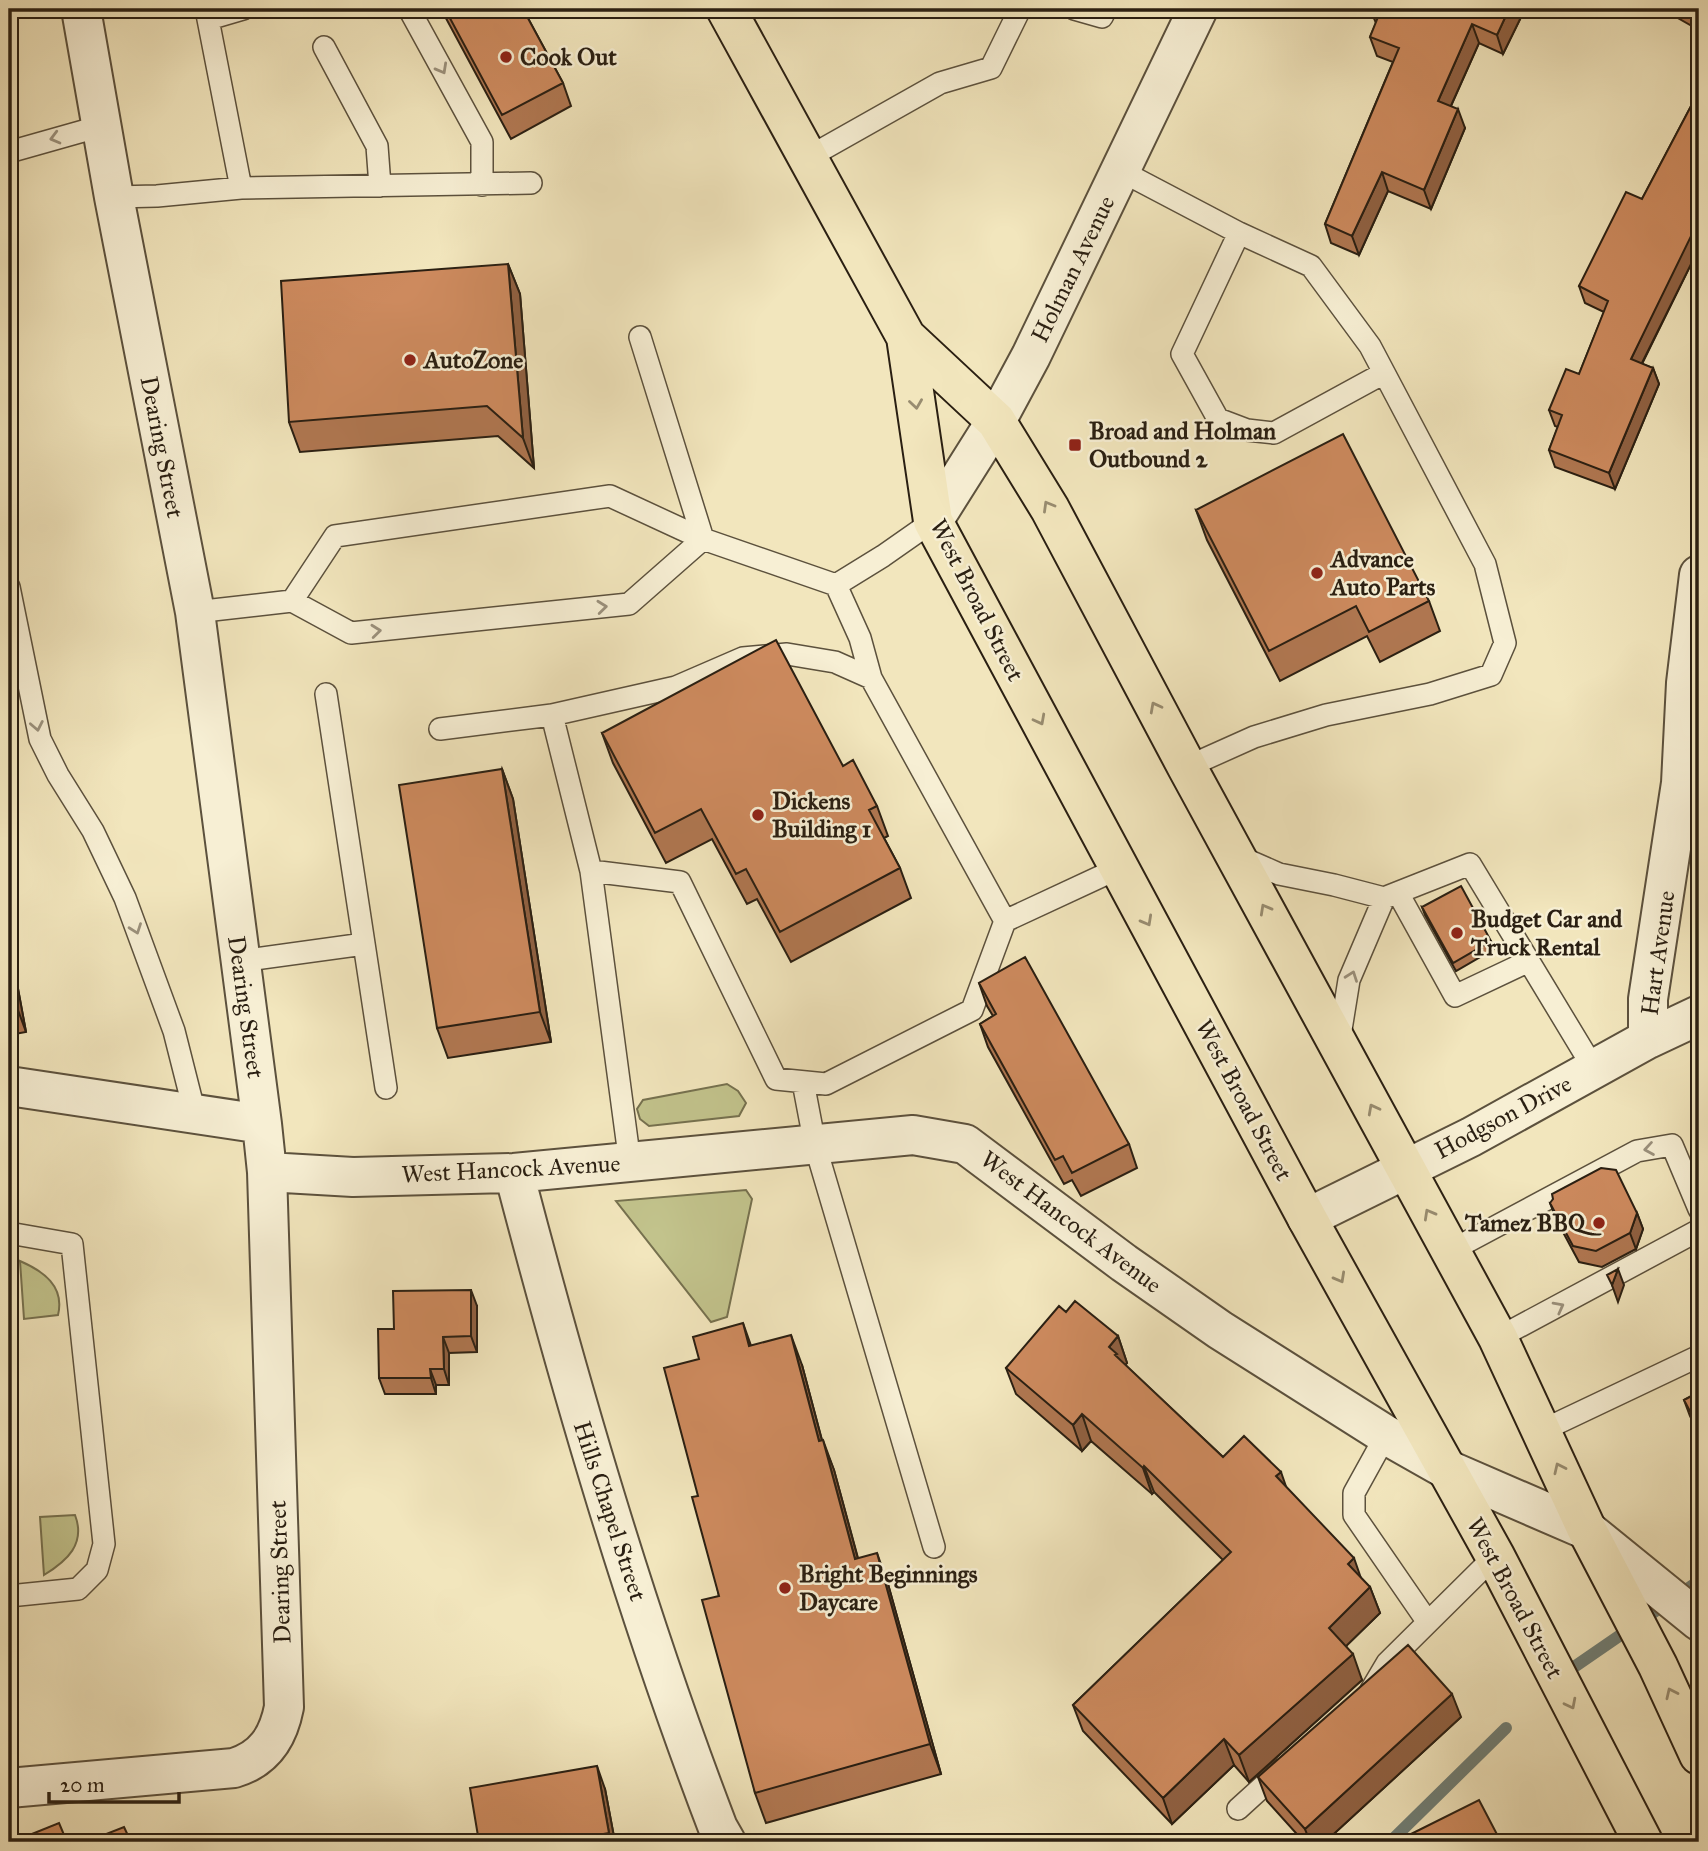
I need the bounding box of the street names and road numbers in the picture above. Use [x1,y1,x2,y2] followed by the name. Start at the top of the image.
[1025,191,1121,347] street label: Holman Avenue
[134,374,191,521] street label: Dearing Street
[923,514,1031,687] street label: West Broad Street
[1634,889,1682,1017] street label: Hart Avenue
[221,934,271,1081] street label: Dearing Street
[1189,1014,1299,1186] street label: West Broad Street
[1429,1068,1577,1166] street label: Hodgson Drive
[975,1144,1167,1300] street label: West Hancock Avenue
[401,1148,621,1190] street label: West Hancock Avenue
[567,1417,653,1605] street label: Hills Chapel Street
[262,1499,297,1644] street label: Dearing Street
[1460,1512,1570,1684] street label: West Broad Street

